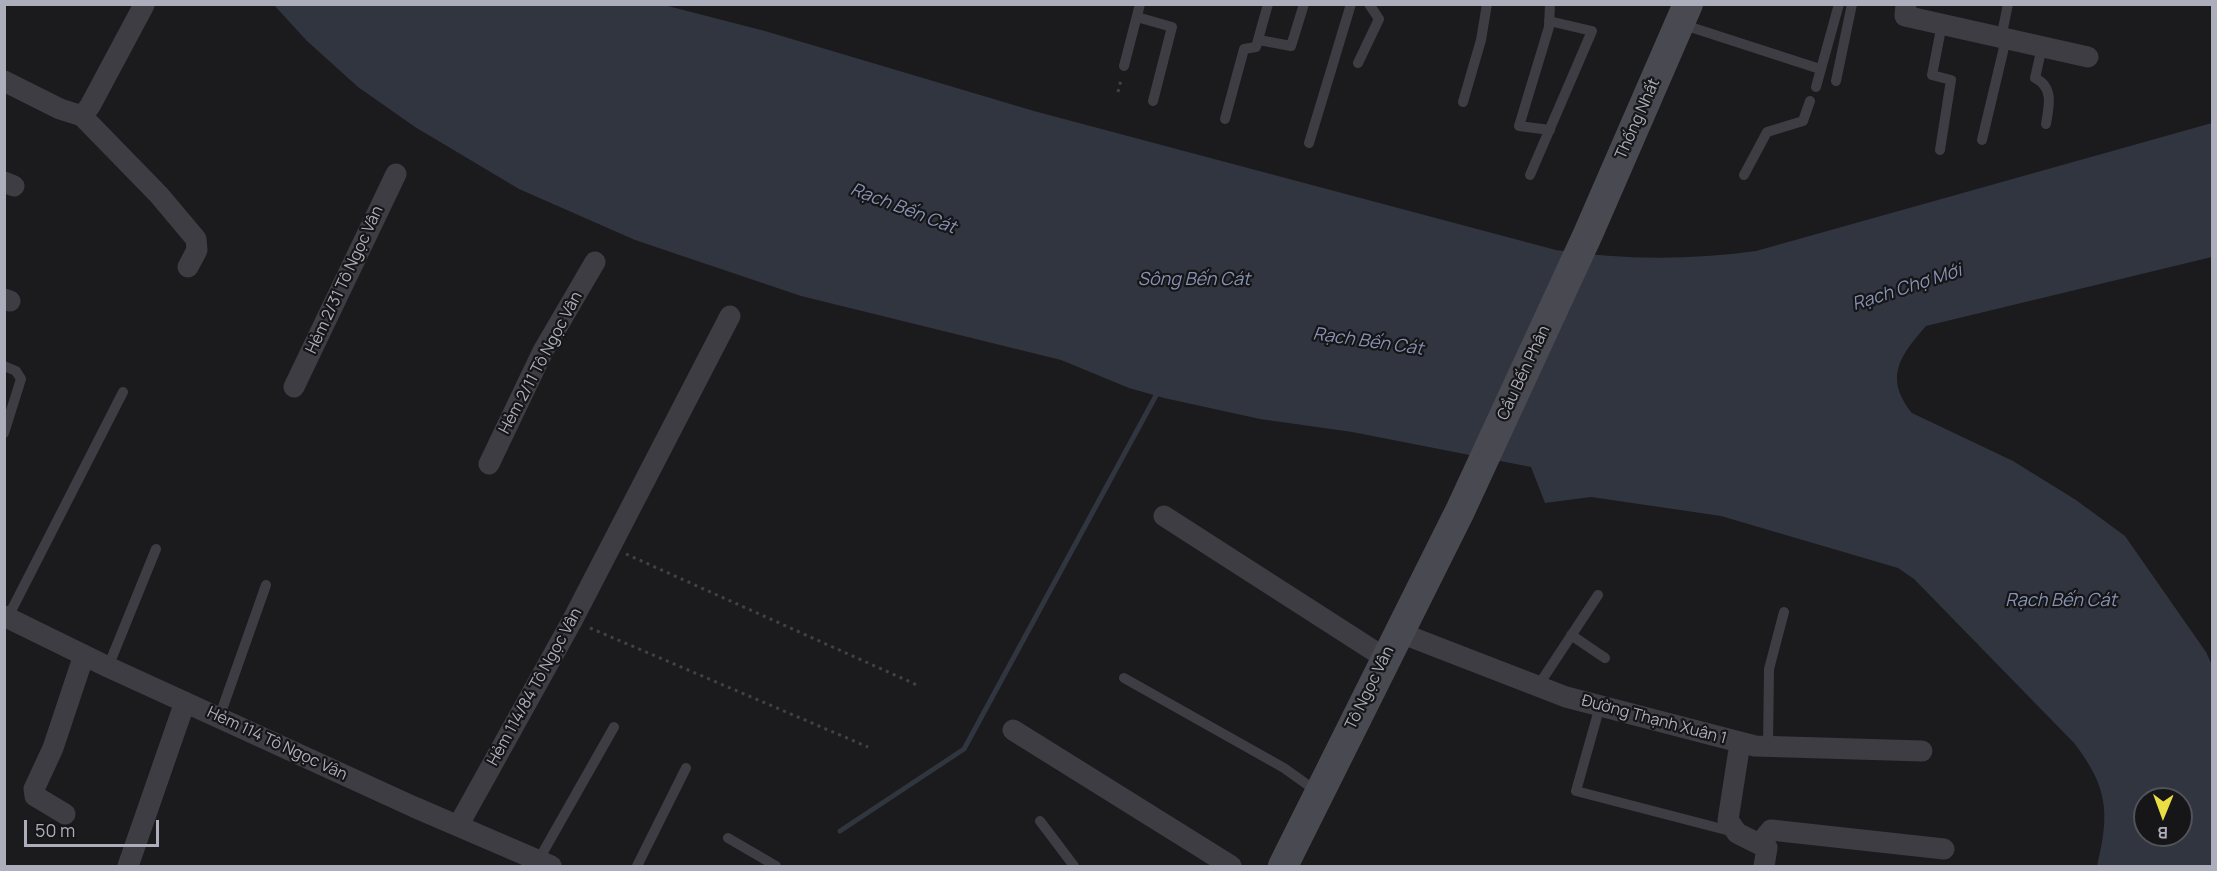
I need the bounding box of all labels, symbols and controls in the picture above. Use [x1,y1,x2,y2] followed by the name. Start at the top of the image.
[1612,76,1664,162] street label: Thống Nhất
[847,179,959,239] water label: Rạch Bến Cát
[302,203,388,357] street label: Hẻm 2/31 Tô Ngọc Vân
[1850,260,1964,316] water label: Rạch Chợ Mới
[1138,269,1250,291] water label: Sông Bến Cát
[495,289,587,437] street label: Hẻm 2/11 Tô Ngọc Vân
[1494,323,1554,423] street label: Cầu Bến Phân
[1311,324,1425,360] water label: Rạch Bến Cát
[2005,590,2117,612] water label: Rạch Bến Cát
[484,605,586,769] street label: Hẻm 114/84 Tô Ngọc Vân
[1342,643,1398,733] street label: Tô Ngọc Vân
[1579,691,1729,749] street label: Đường Thạnh Xuân 1
[204,703,350,785] street label: Hẻm 114 Tô Ngọc Vân
[2133,787,2193,847] north arrow
[27,808,162,846] scale bar
[35,818,75,842] text: 50 m
[2157,822,2168,844] text: B

